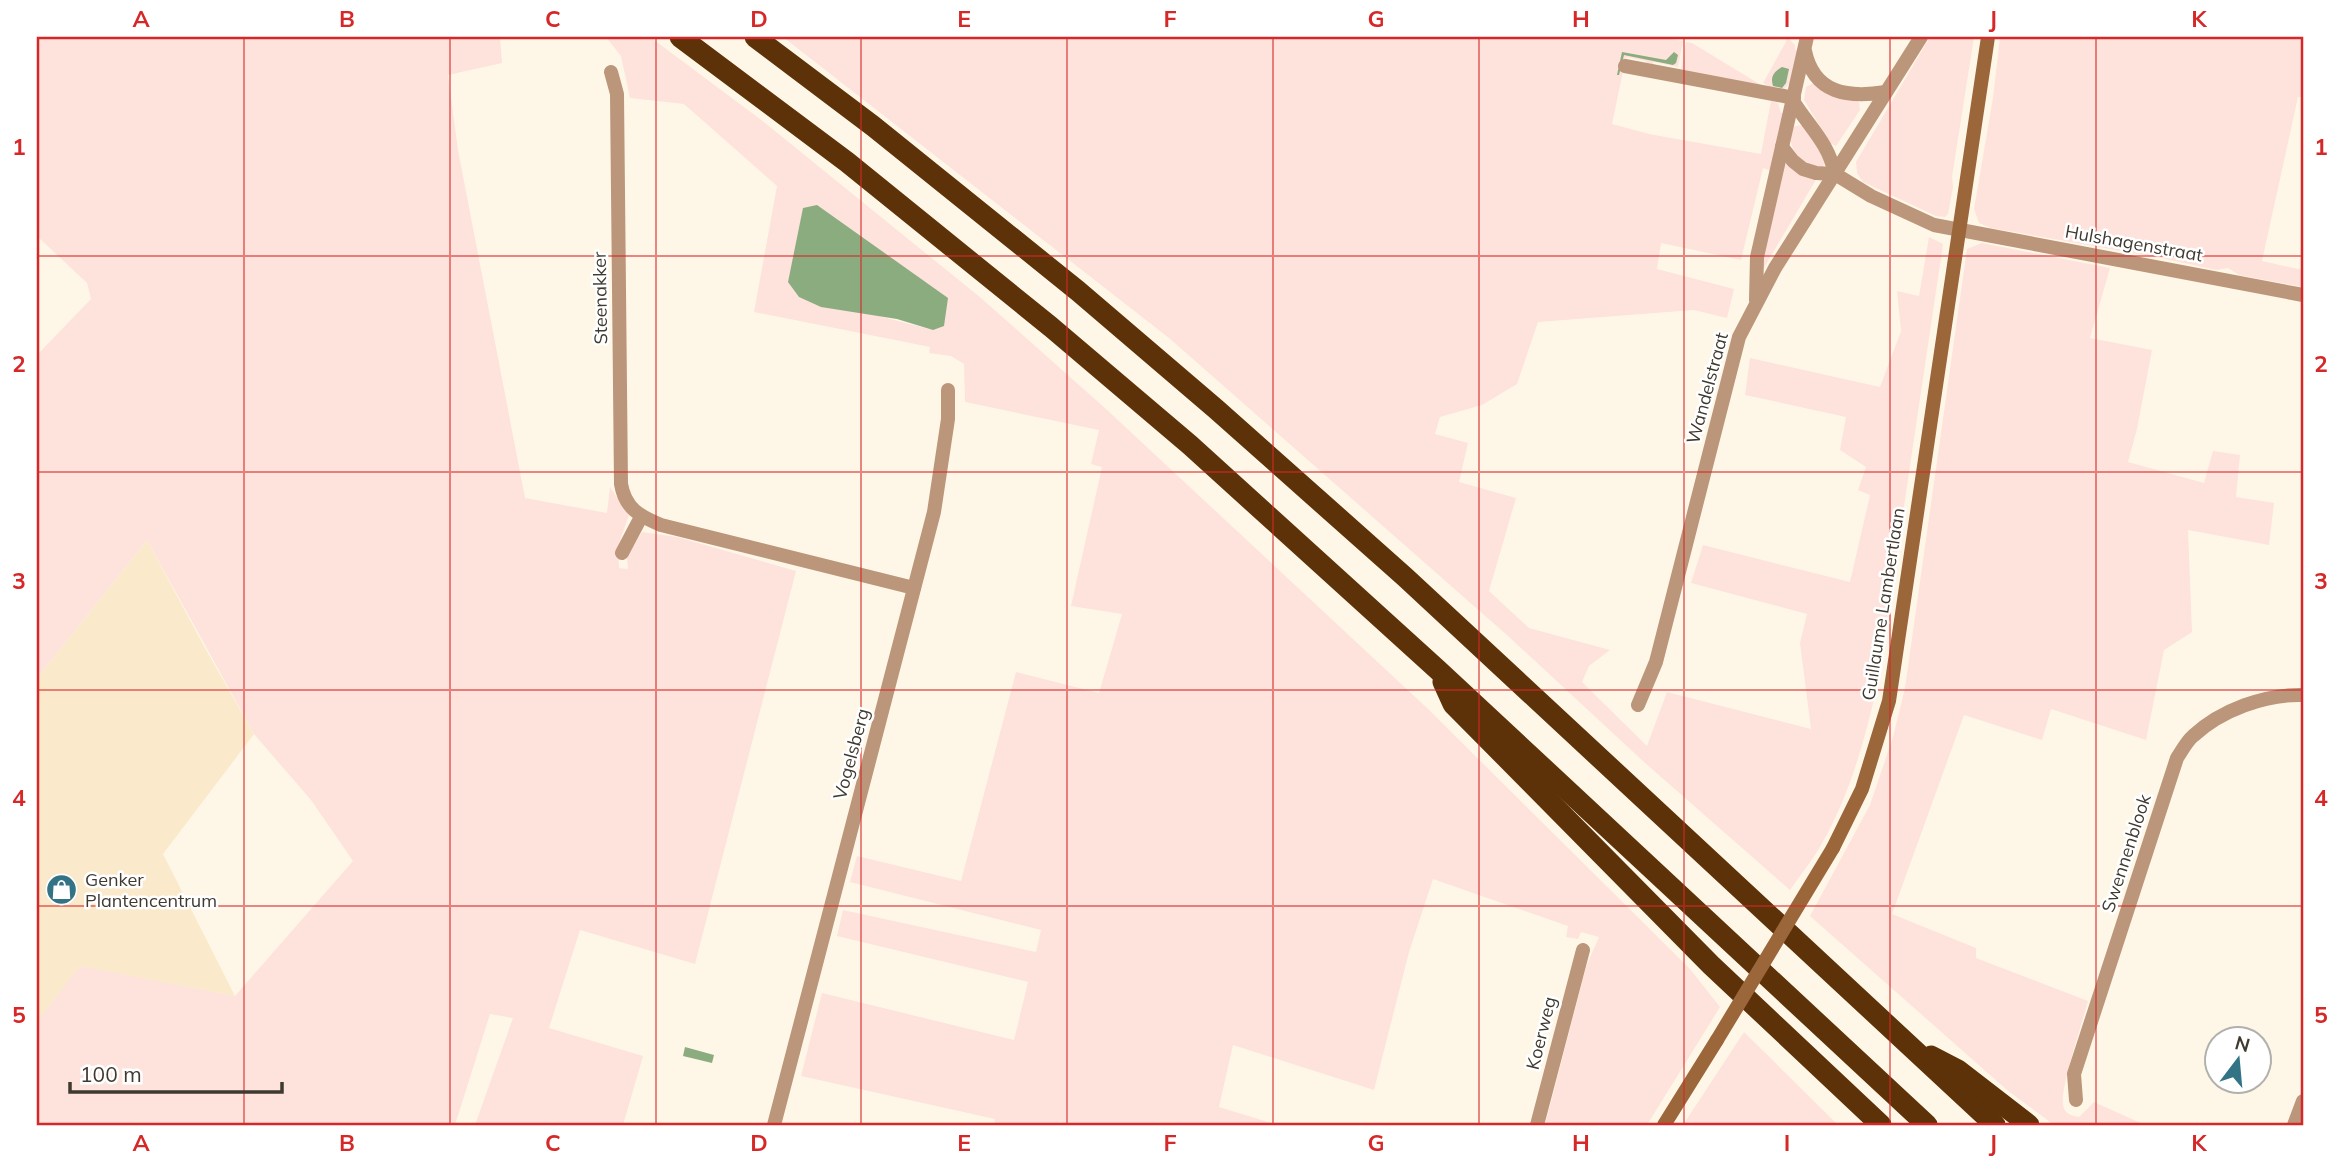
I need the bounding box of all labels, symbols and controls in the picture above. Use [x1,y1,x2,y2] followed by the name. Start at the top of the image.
[132,4,150,33] text: A
[339,4,355,33] text: B
[545,4,561,33] text: C
[750,4,768,33] text: D
[957,4,971,33] text: E
[1163,4,1177,33] text: F
[1367,4,1385,33] text: G
[1572,4,1590,33] text: H
[1784,4,1790,33] text: I
[1989,4,1997,33] text: J
[2191,4,2208,33] text: K
[12,132,26,161] text: 1
[2314,132,2328,161] text: 1
[2063,220,2205,266] street label: Hulshagenstraat
[588,251,612,345] street label: Steenakker
[1681,330,1733,446] street label: Wandelstraat
[12,349,26,378] text: 2
[2314,349,2328,378] text: 2
[1856,506,1910,702] street label: Guillaume Lambertlaan
[12,566,26,595] text: 3
[2314,566,2328,595] text: 3
[828,706,874,802] street label: Vogelsberg
[12,783,26,812] text: 4
[2314,783,2328,812] text: 4
[2096,790,2156,915] street label: Swennenblook
[85,868,217,912] place label: Genker Plantencentrum
[45,872,79,906] shop icon: Genker Plantencentrum
[1521,994,1561,1072] street label: Koerweg
[12,1000,26,1029] text: 5
[2314,1000,2328,1029] text: 5
[2204,1026,2274,1096] north arrow
[2232,1030,2253,1057] text: N
[70,1050,282,1094] scale bar
[80,1061,142,1087] text: 100 m
[132,1128,150,1157] text: A
[339,1128,355,1157] text: B
[545,1128,561,1157] text: C
[750,1128,768,1157] text: D
[957,1128,971,1157] text: E
[1163,1128,1177,1157] text: F
[1367,1128,1385,1157] text: G
[1572,1128,1590,1157] text: H
[1784,1128,1790,1157] text: I
[1989,1128,1997,1157] text: J
[2191,1128,2208,1157] text: K

